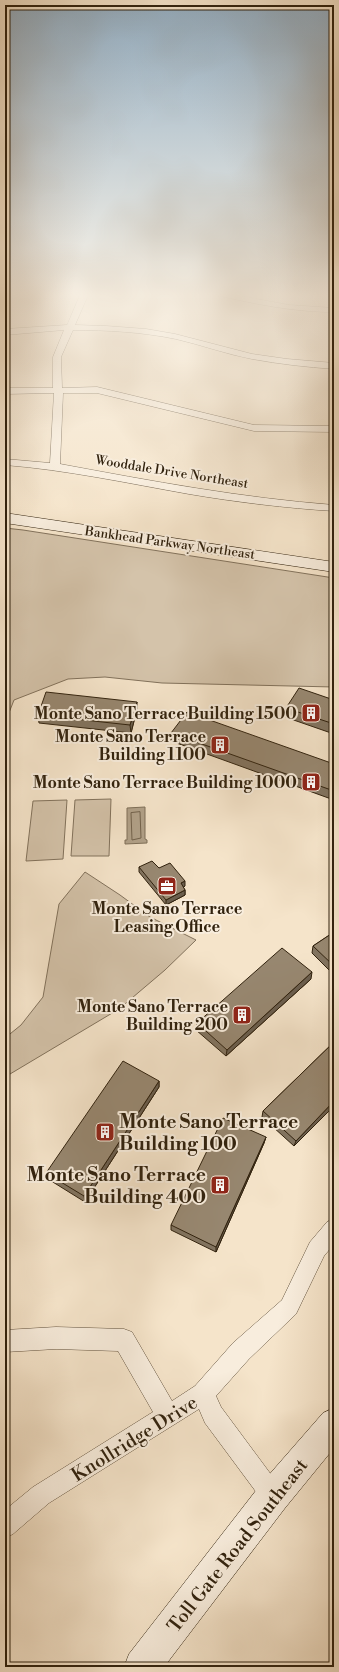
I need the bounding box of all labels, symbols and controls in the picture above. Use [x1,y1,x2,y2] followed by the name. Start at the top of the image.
[93,452,250,492] street label: Wooddale Drive Northeast
[83,523,256,563] street label: Bankhead Parkway Northeast
[300,702,322,724] building icon: Monte Sano Terrace Building 1500
[34,704,297,724] place label: Monte Sano Terrace Building 1500
[55,727,206,765] place label: Monte Sano Terrace Building 1100
[209,734,231,756] building icon: Monte Sano Terrace Building 1100
[300,771,322,793] building icon: Monte Sano Terrace Building 1000
[33,773,297,793] place label: Monte Sano Terrace Building 1000
[156,875,178,897] office icon: Monte Sano Terrace Leasing Office
[92,899,243,937] place label: Monte Sano Terrace Leasing Office
[77,997,228,1035] place label: Monte Sano Terrace Building 200
[231,1004,253,1026] building icon: Monte Sano Terrace Building 200
[119,1110,298,1156] place label: Monte Sano Terrace Building 100
[94,1121,116,1143] building icon: Monte Sano Terrace Building 100
[27,1163,206,1209] place label: Monte Sano Terrace Building 400
[209,1174,231,1196] building icon: Monte Sano Terrace Building 400
[67,1390,202,1487] street label: Knollridge Drive
[162,1454,313,1637] street label: Toll Gate Road Southeast

